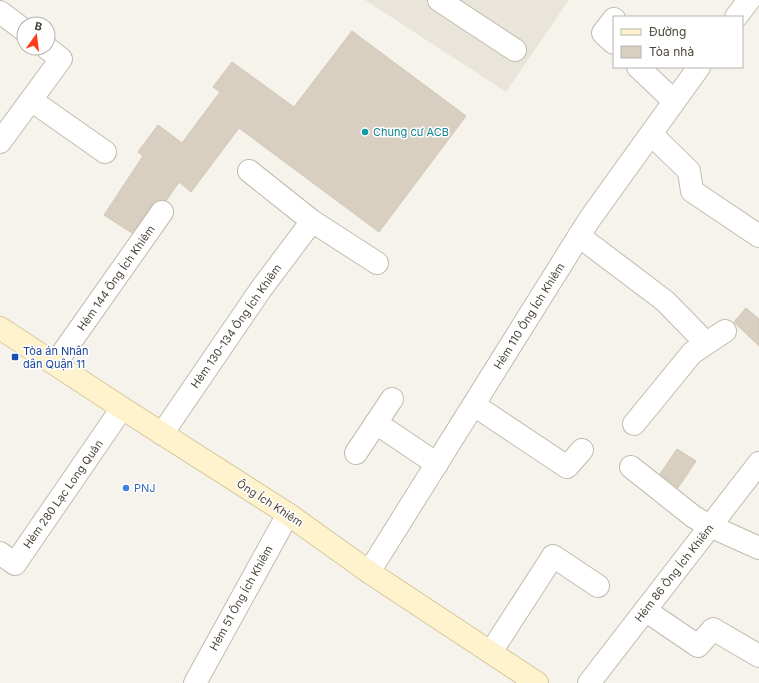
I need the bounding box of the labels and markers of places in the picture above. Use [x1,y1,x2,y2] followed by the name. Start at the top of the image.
[373,125,449,139] place label: Chung cư ACB
[360,127,370,137] marker: Chung cư ACB
[23,344,88,371] place label: Tòa án Nhân dân Quận 11
[10,352,20,362] marker: Tòa án Nhân dân Quận 11
[134,481,156,495] place label: PNJ
[121,483,131,493] marker: PNJ

